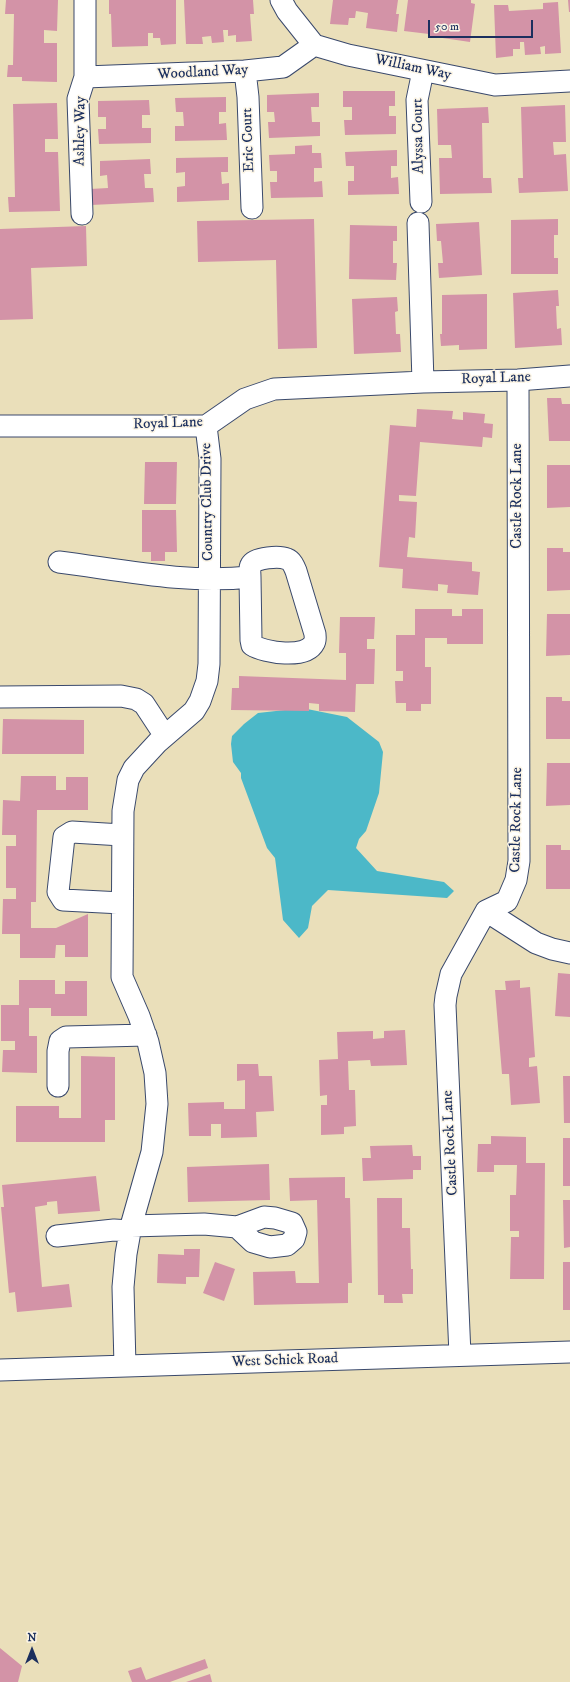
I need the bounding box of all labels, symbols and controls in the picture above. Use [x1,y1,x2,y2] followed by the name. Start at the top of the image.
[430,12,535,38] scale bar
[435,19,459,34] text: 50 m
[373,51,453,85] street label: William Way
[157,62,249,84] street label: Woodland Way
[71,96,91,166] street label: Ashley Way
[409,98,429,174] street label: Alyssa Court
[239,107,259,173] street label: Eric Court
[461,369,531,389] street label: Royal Lane
[133,414,203,434] street label: Royal Lane
[198,443,218,561] street label: Country Club Drive
[509,443,527,549] street label: Castle Rock Lane
[507,767,527,873] street label: Castle Rock Lane
[439,1090,463,1196] street label: Castle Rock Lane
[231,1350,339,1372] street label: West Schick Road
[12,1630,52,1670] north arrow
[27,1631,37,1645] text: N

